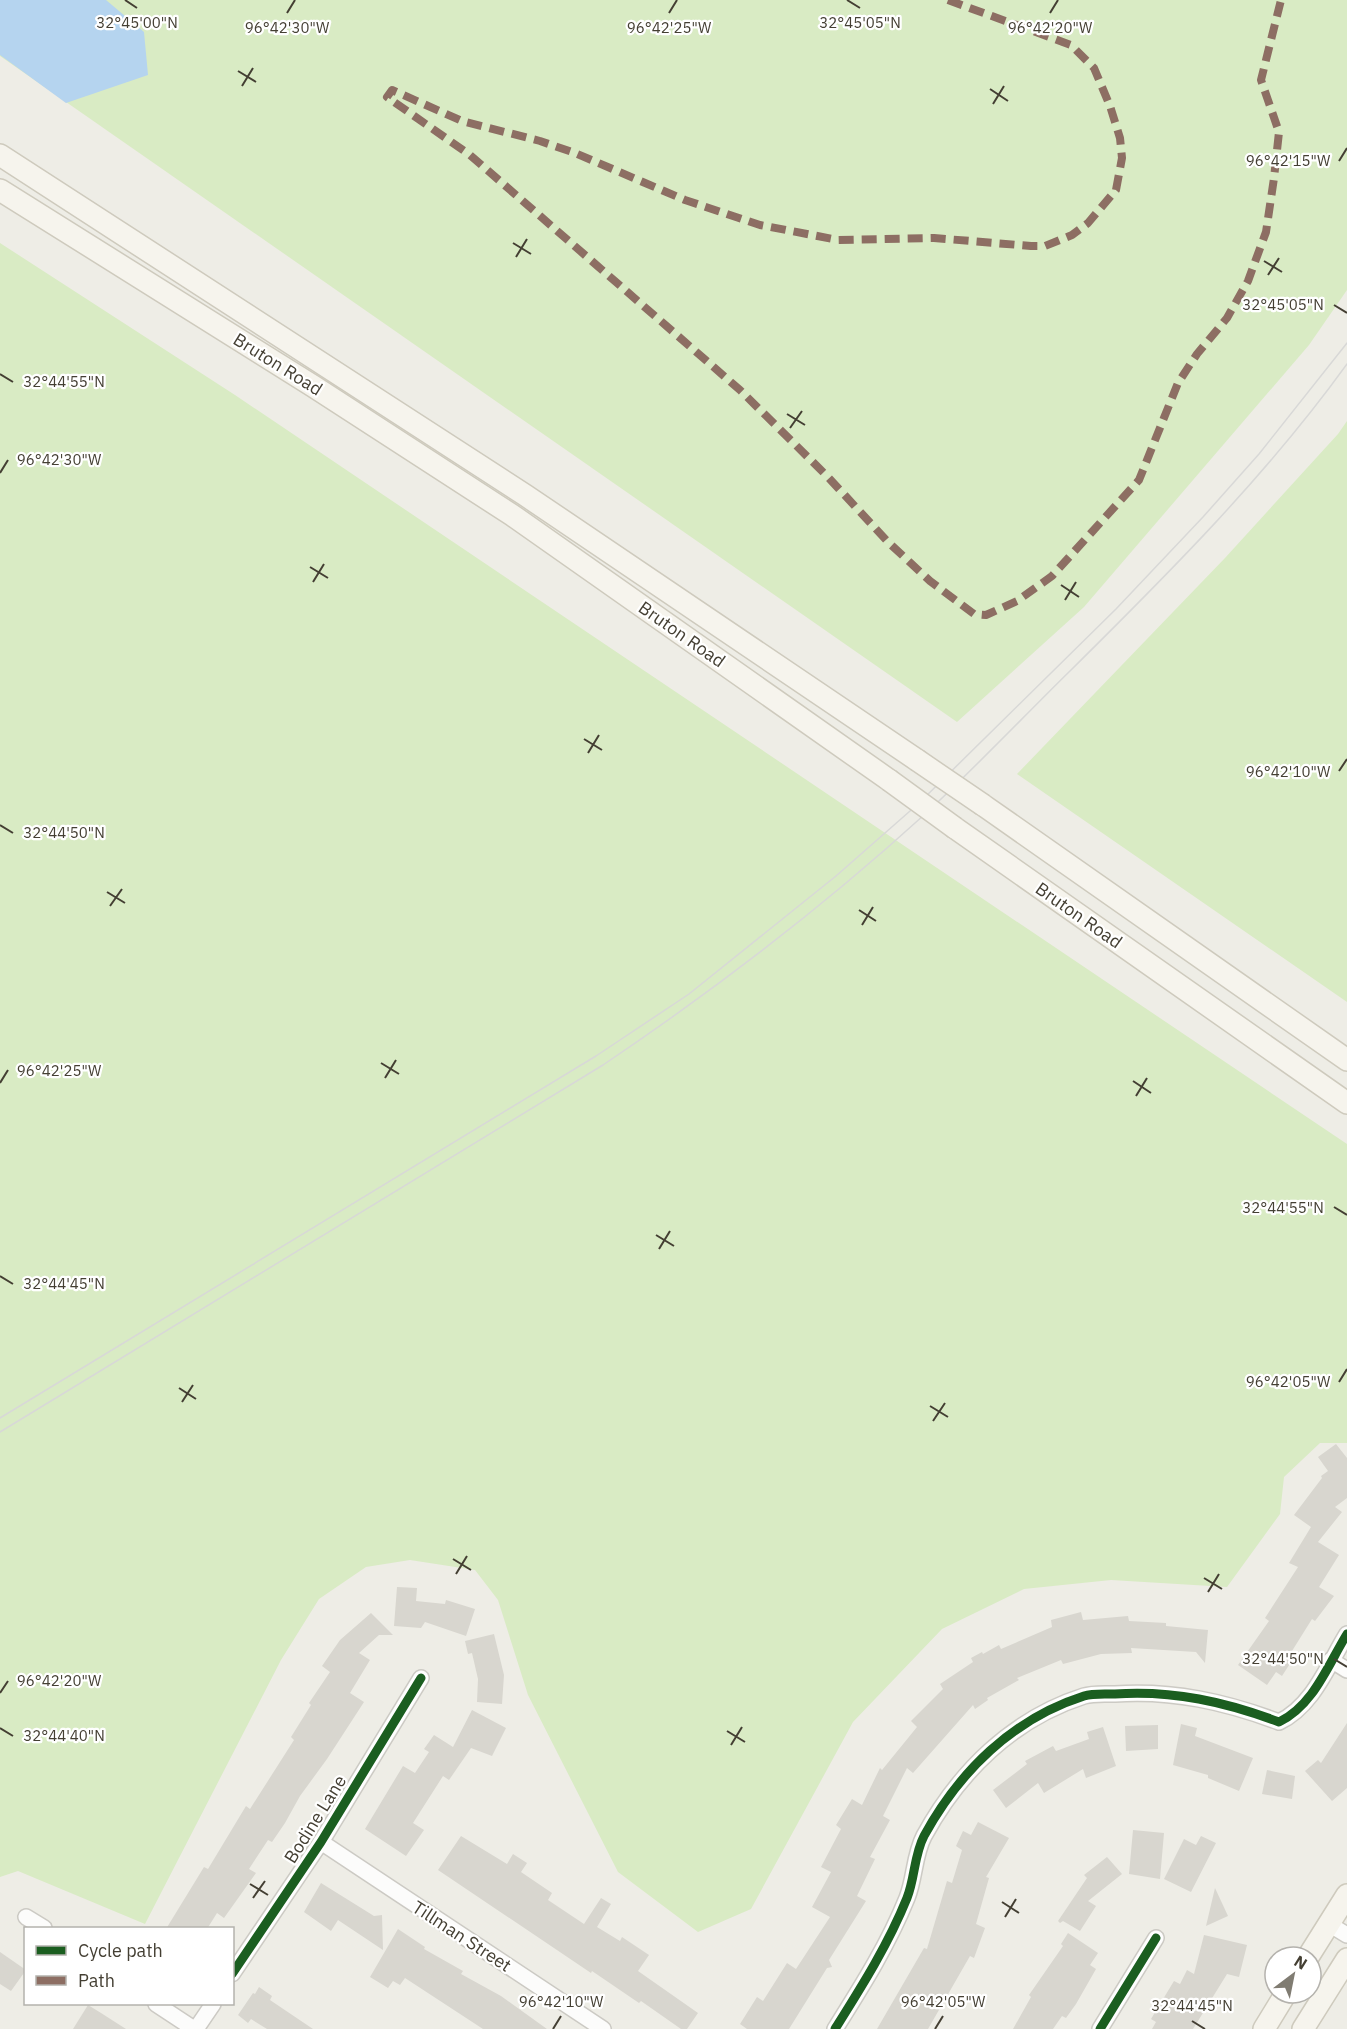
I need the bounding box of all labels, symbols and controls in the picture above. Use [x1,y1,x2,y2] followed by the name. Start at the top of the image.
[96,13,178,32] text: 32°45'00"N
[819,13,901,32] text: 32°45'05"N
[245,18,330,37] text: 96°42'30"W
[627,18,712,37] text: 96°42'25"W
[1008,18,1093,37] text: 96°42'20"W
[1246,151,1331,170] text: 96°42'15"W
[1242,295,1324,314] text: 32°45'05"N
[229,328,327,400] street label: Bruton Road
[23,372,105,391] text: 32°44'55"N
[17,450,102,469] text: 96°42'30"W
[634,596,730,672] street label: Bruton Road
[1246,762,1331,781] text: 96°42'10"W
[23,823,105,842] text: 32°44'50"N
[1031,877,1127,953] street label: Bruton Road
[17,1061,102,1080] text: 96°42'25"W
[1242,1198,1324,1217] text: 32°44'55"N
[23,1274,105,1293] text: 32°44'45"N
[1246,1372,1331,1391] text: 96°42'05"W
[1242,1649,1324,1668] text: 32°44'50"N
[17,1671,102,1690] text: 96°42'20"W
[23,1726,105,1745] text: 32°44'40"N
[279,1770,351,1867] street label: Bodine Lane
[408,1895,516,1977] street label: Tillman Street
[24,1927,234,2005] legend
[78,1939,163,1962] text: Cycle path
[1263,1945,1323,2005] north arrow
[1291,1951,1311,1974] text: N
[78,1969,115,1992] text: Path
[519,1992,604,2011] text: 96°42'10"W
[901,1992,986,2011] text: 96°42'05"W
[1151,1996,1233,2015] text: 32°44'45"N

